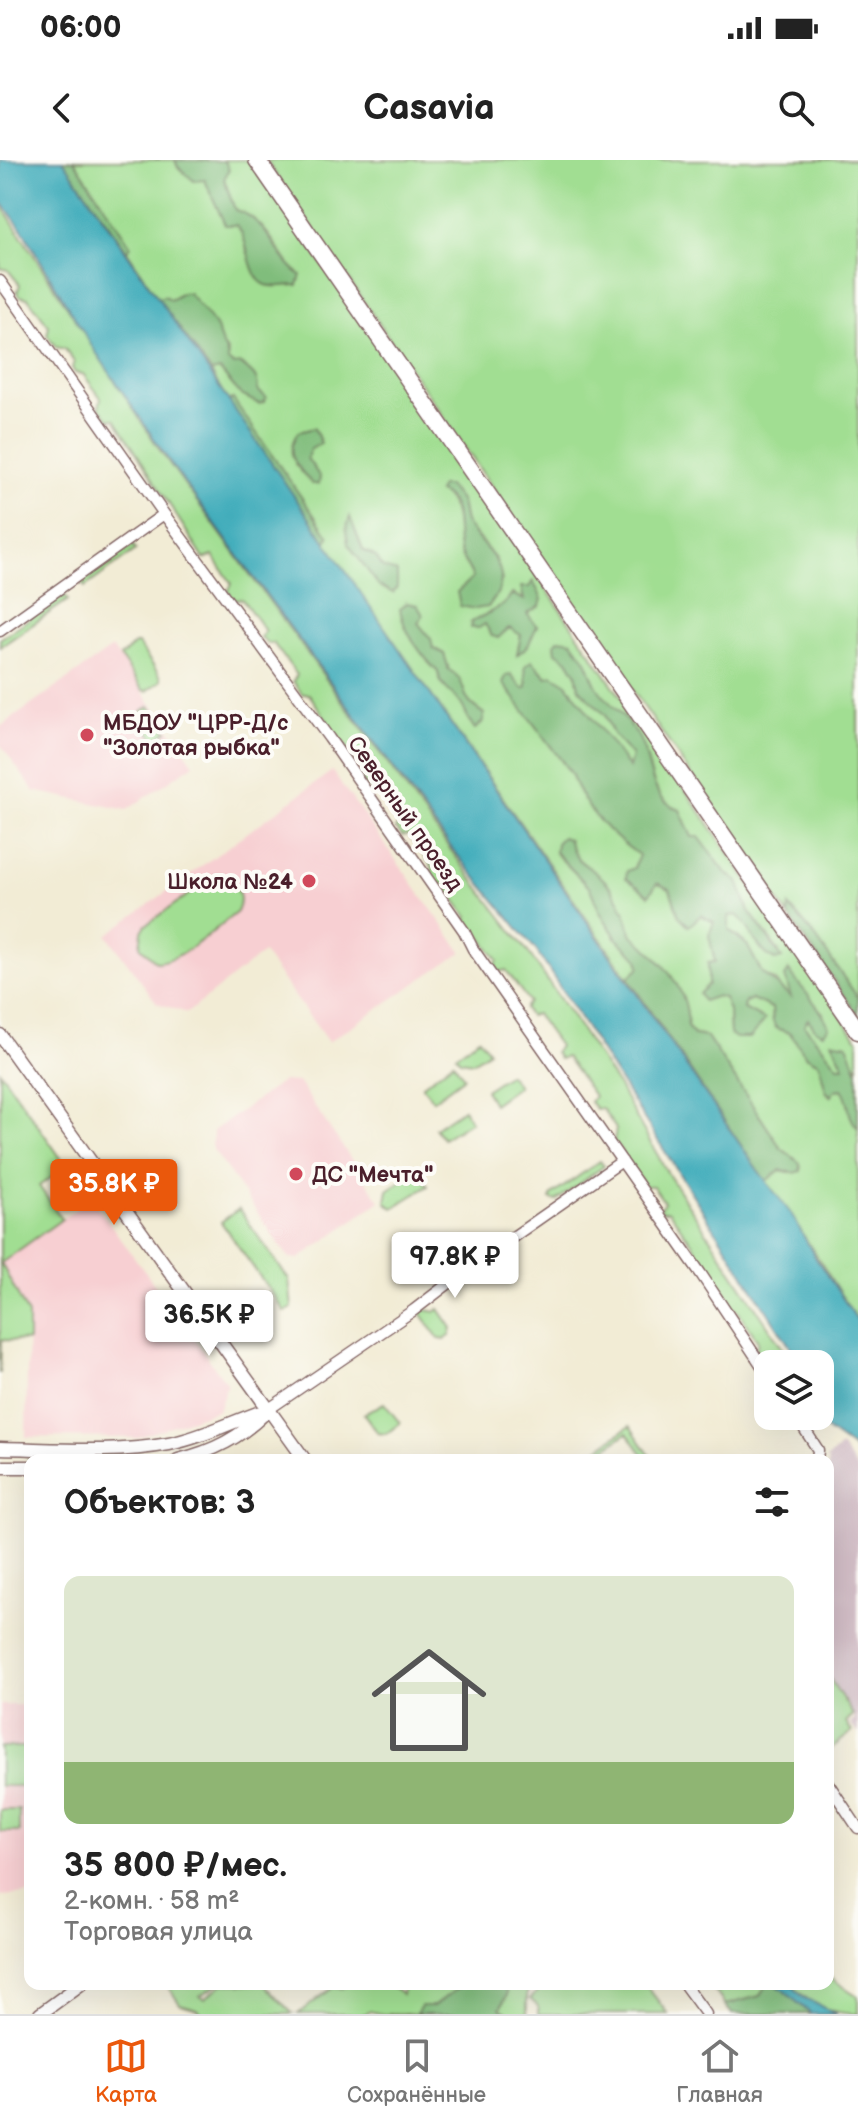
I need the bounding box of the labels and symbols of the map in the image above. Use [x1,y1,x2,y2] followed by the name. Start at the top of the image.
[103,710,288,762] place label: МБДОУ "ЦРР-Д/с "Золотая рыбка"
[78,726,96,744] marker: МБДОУ "ЦРР-Д/с "Золотая рыбка"
[341,731,468,897] street label: Северный проезд
[167,869,293,896] place label: Школа №24
[300,872,318,890] marker: Школа №24
[40,1159,188,1227] pin: 35.8K ₽
[312,1162,433,1189] place label: ДС "Мечта"
[287,1165,305,1183] marker: ДС "Мечта"
[381,1232,529,1300] pin: 97.8K ₽
[135,1290,283,1358] pin: 36.5K ₽

